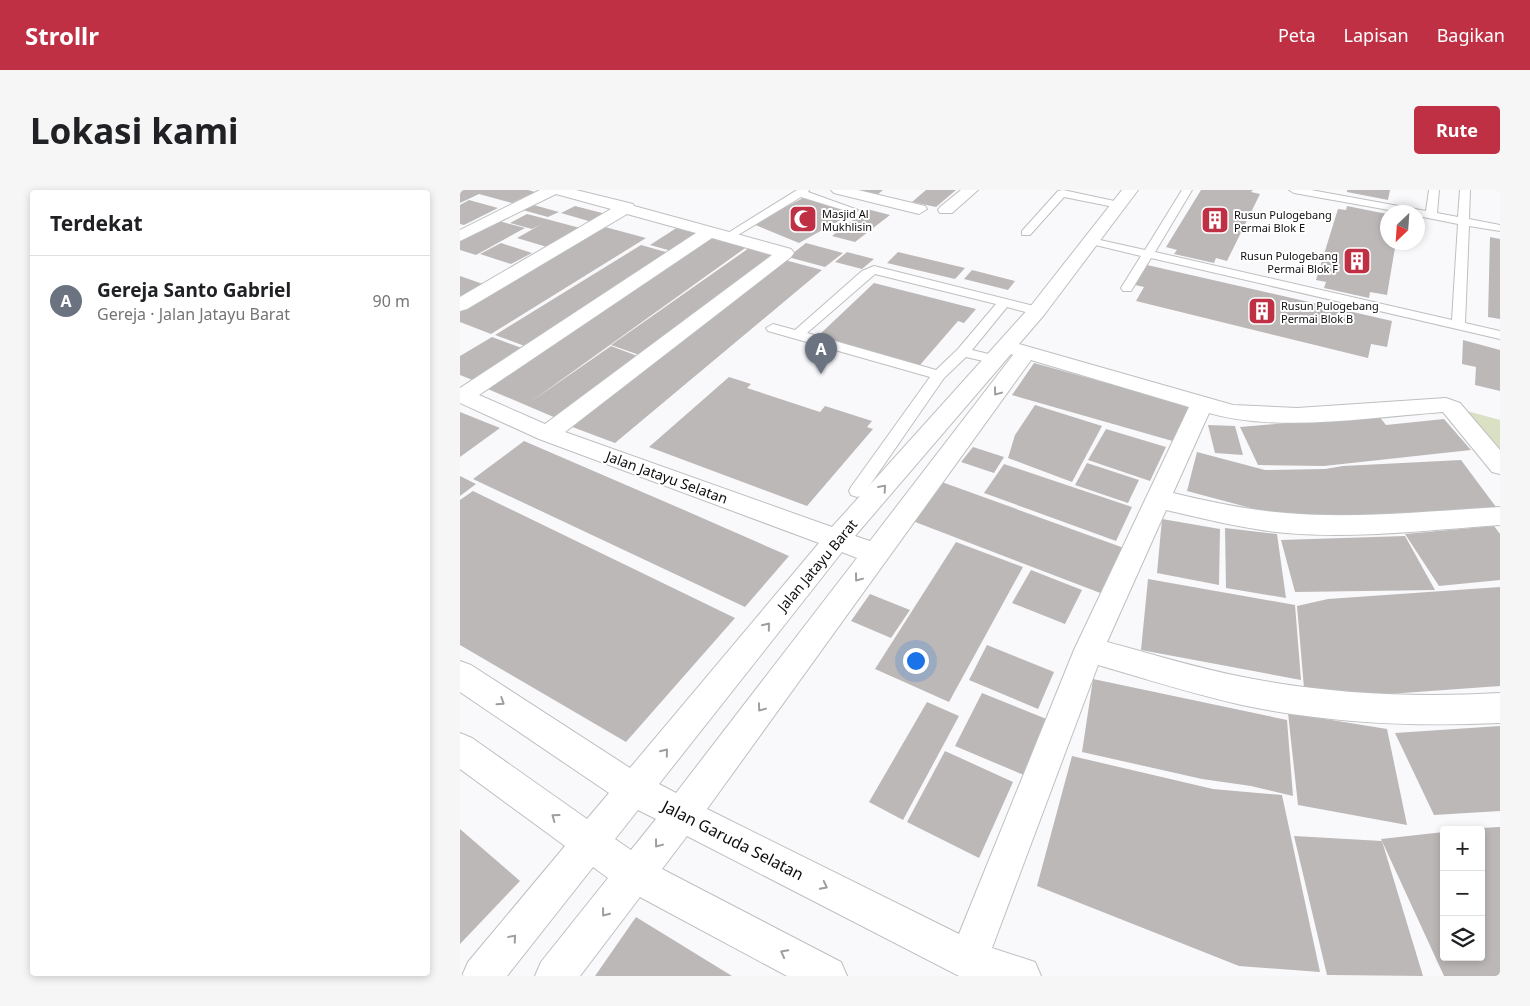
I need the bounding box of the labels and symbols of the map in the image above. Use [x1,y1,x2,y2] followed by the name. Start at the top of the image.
[788,204,818,234] mosque icon: Masjid Al Mukhlisin
[1200,205,1230,235] building icon: Rusun Pulogebang Permai Blok E
[1380,205,1425,250] north arrow
[822,206,872,234] place label: Masjid Al Mukhlisin
[1234,207,1332,235] place label: Rusun Pulogebang Permai Blok E
[1342,246,1372,276] building icon: Rusun Pulogebang Permai Blok F
[1240,248,1338,276] place label: Rusun Pulogebang Permai Blok F
[1247,296,1277,326] building icon: Rusun Pulogebang Permai Blok B
[1281,298,1379,326] place label: Rusun Pulogebang Permai Blok B
[805,333,837,374] pin: A
[994,386,1003,396] one-way arrow
[602,445,730,508] street label: Jalan Jatayu Selatan
[877,484,886,493] one-way arrow
[772,515,861,617] street label: Jalan Jatayu Barat
[856,572,864,581] one-way arrow
[762,623,770,632] one-way arrow
[903,648,929,674] your location
[495,696,504,705] one-way arrow
[758,702,767,712] one-way arrow
[659,749,667,758] one-way arrow
[657,794,808,885] street label: Jalan Garuda Selatan
[551,814,560,823] one-way arrow
[656,838,664,847] one-way arrow
[818,880,827,890] one-way arrow
[602,907,611,917] one-way arrow
[507,935,516,944] one-way arrow
[780,949,789,959] one-way arrow

